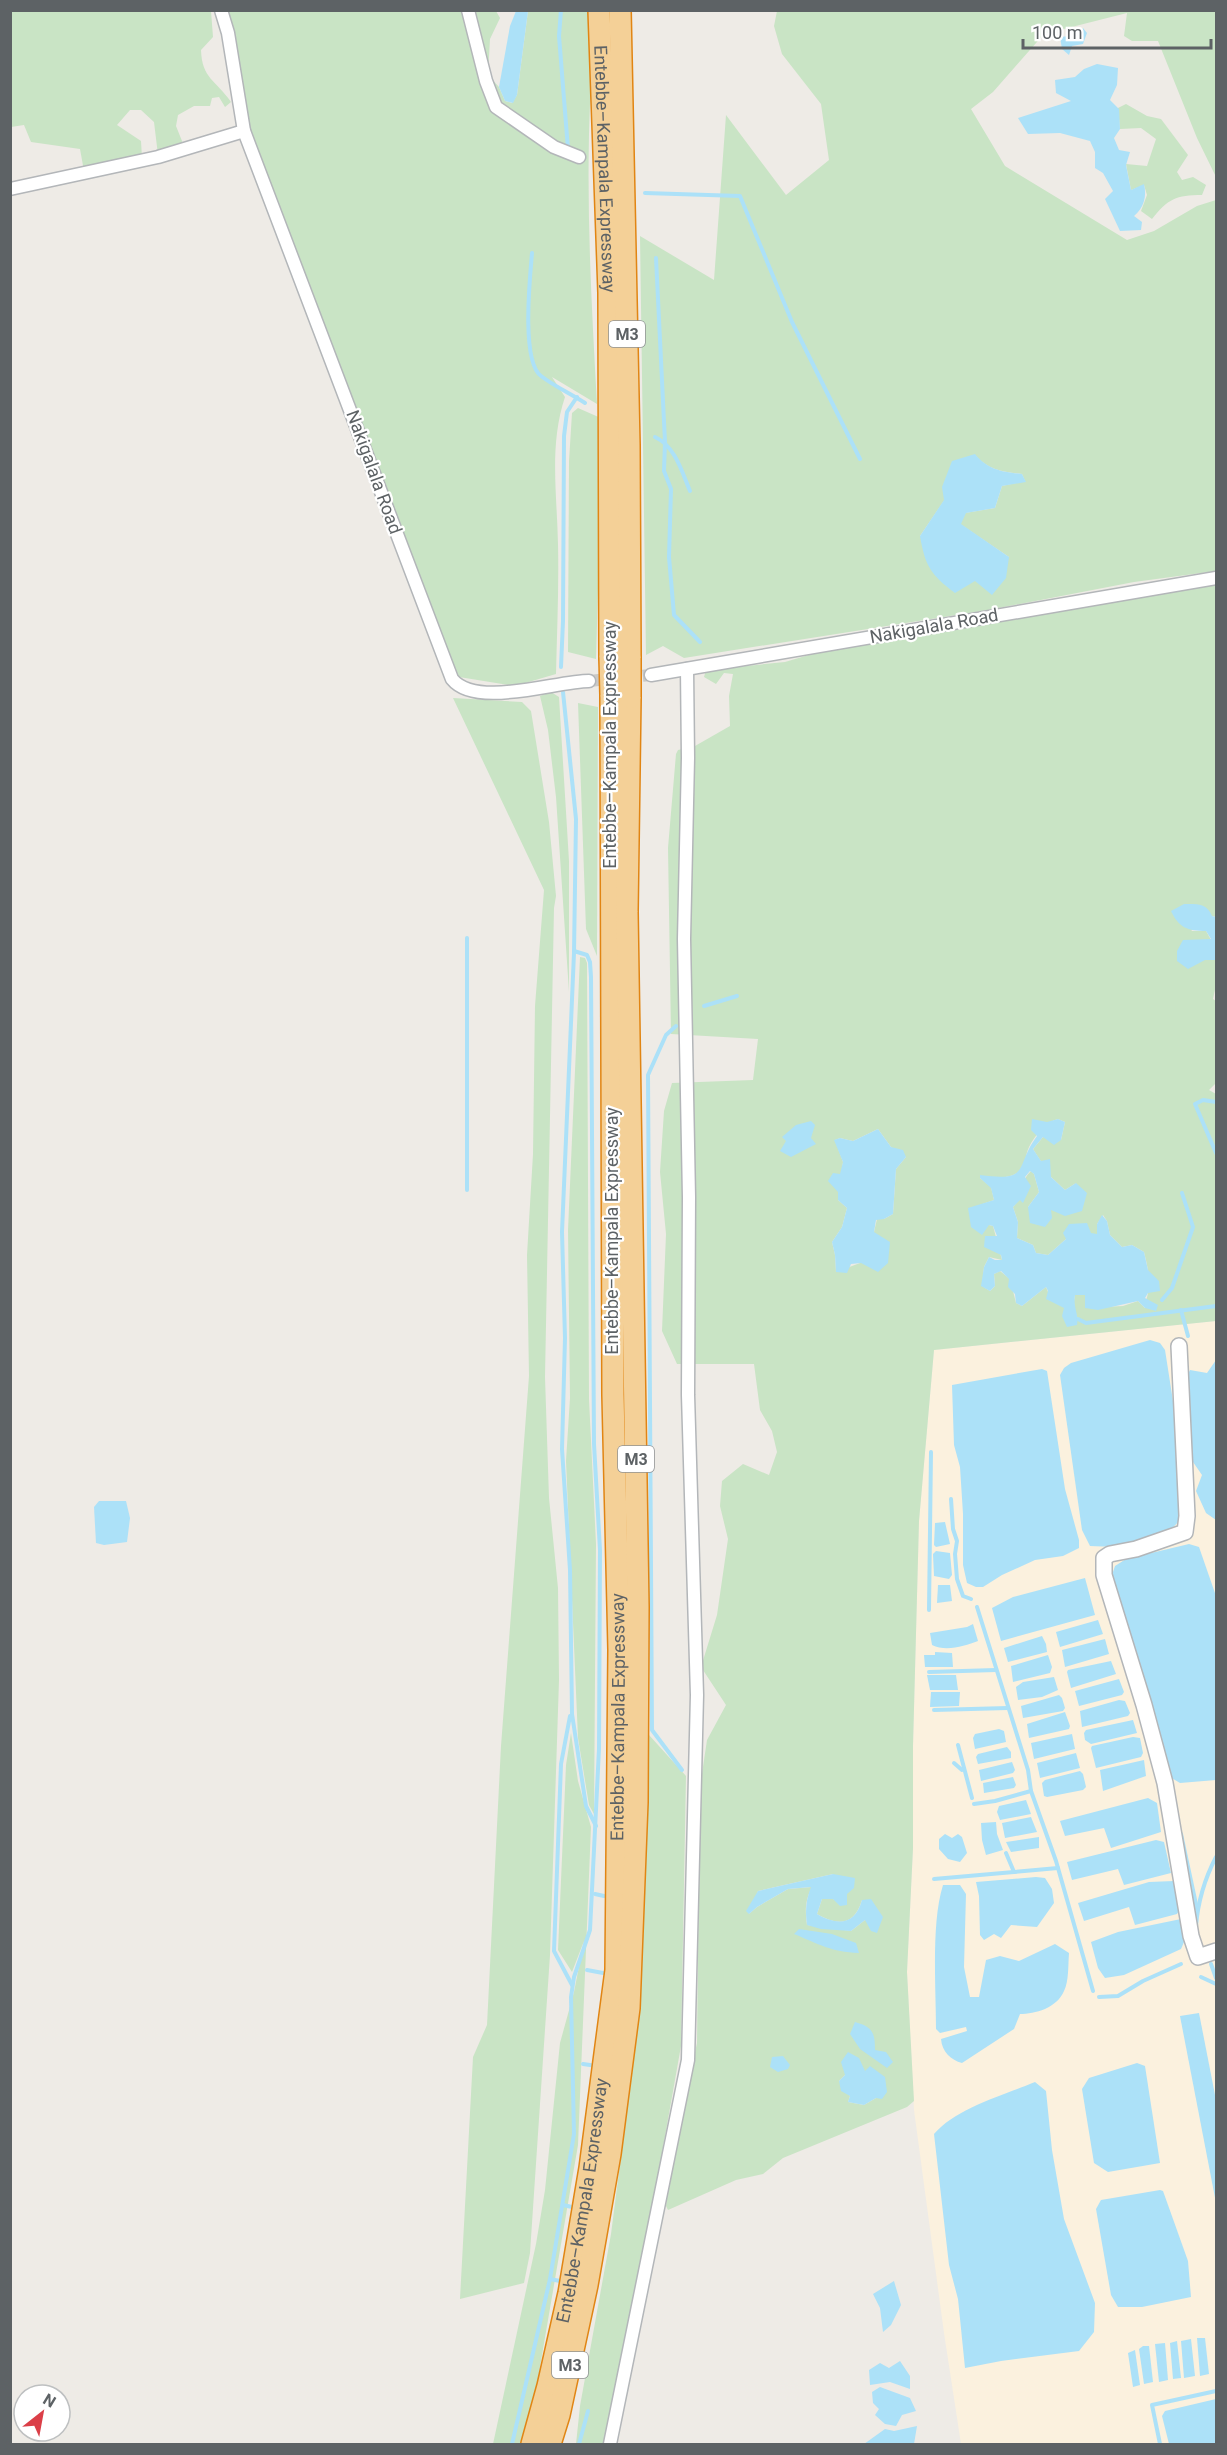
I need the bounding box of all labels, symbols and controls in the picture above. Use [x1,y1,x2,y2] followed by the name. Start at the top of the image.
[1023,12,1210,50] scale bar
[1032,22,1083,43] text: 100 m
[590,45,620,294] street label: Entebbe–Kampala Expressway
[609,321,645,347] road number: M3
[342,407,407,537] street label: Nakigalala Road
[868,604,1000,647] street label: Nakigalala Road
[599,621,620,869] street label: Entebbe–Kampala Expressway
[601,1107,622,1355] street label: Entebbe–Kampala Expressway
[618,1446,654,1472] road number: M3
[606,1592,629,1841] street label: Entebbe–Kampala Expressway
[552,2076,612,2325] street label: Entebbe–Kampala Expressway
[552,2352,588,2378] road number: M3
[12,2383,72,2443] north arrow
[40,2390,59,2412] text: N

